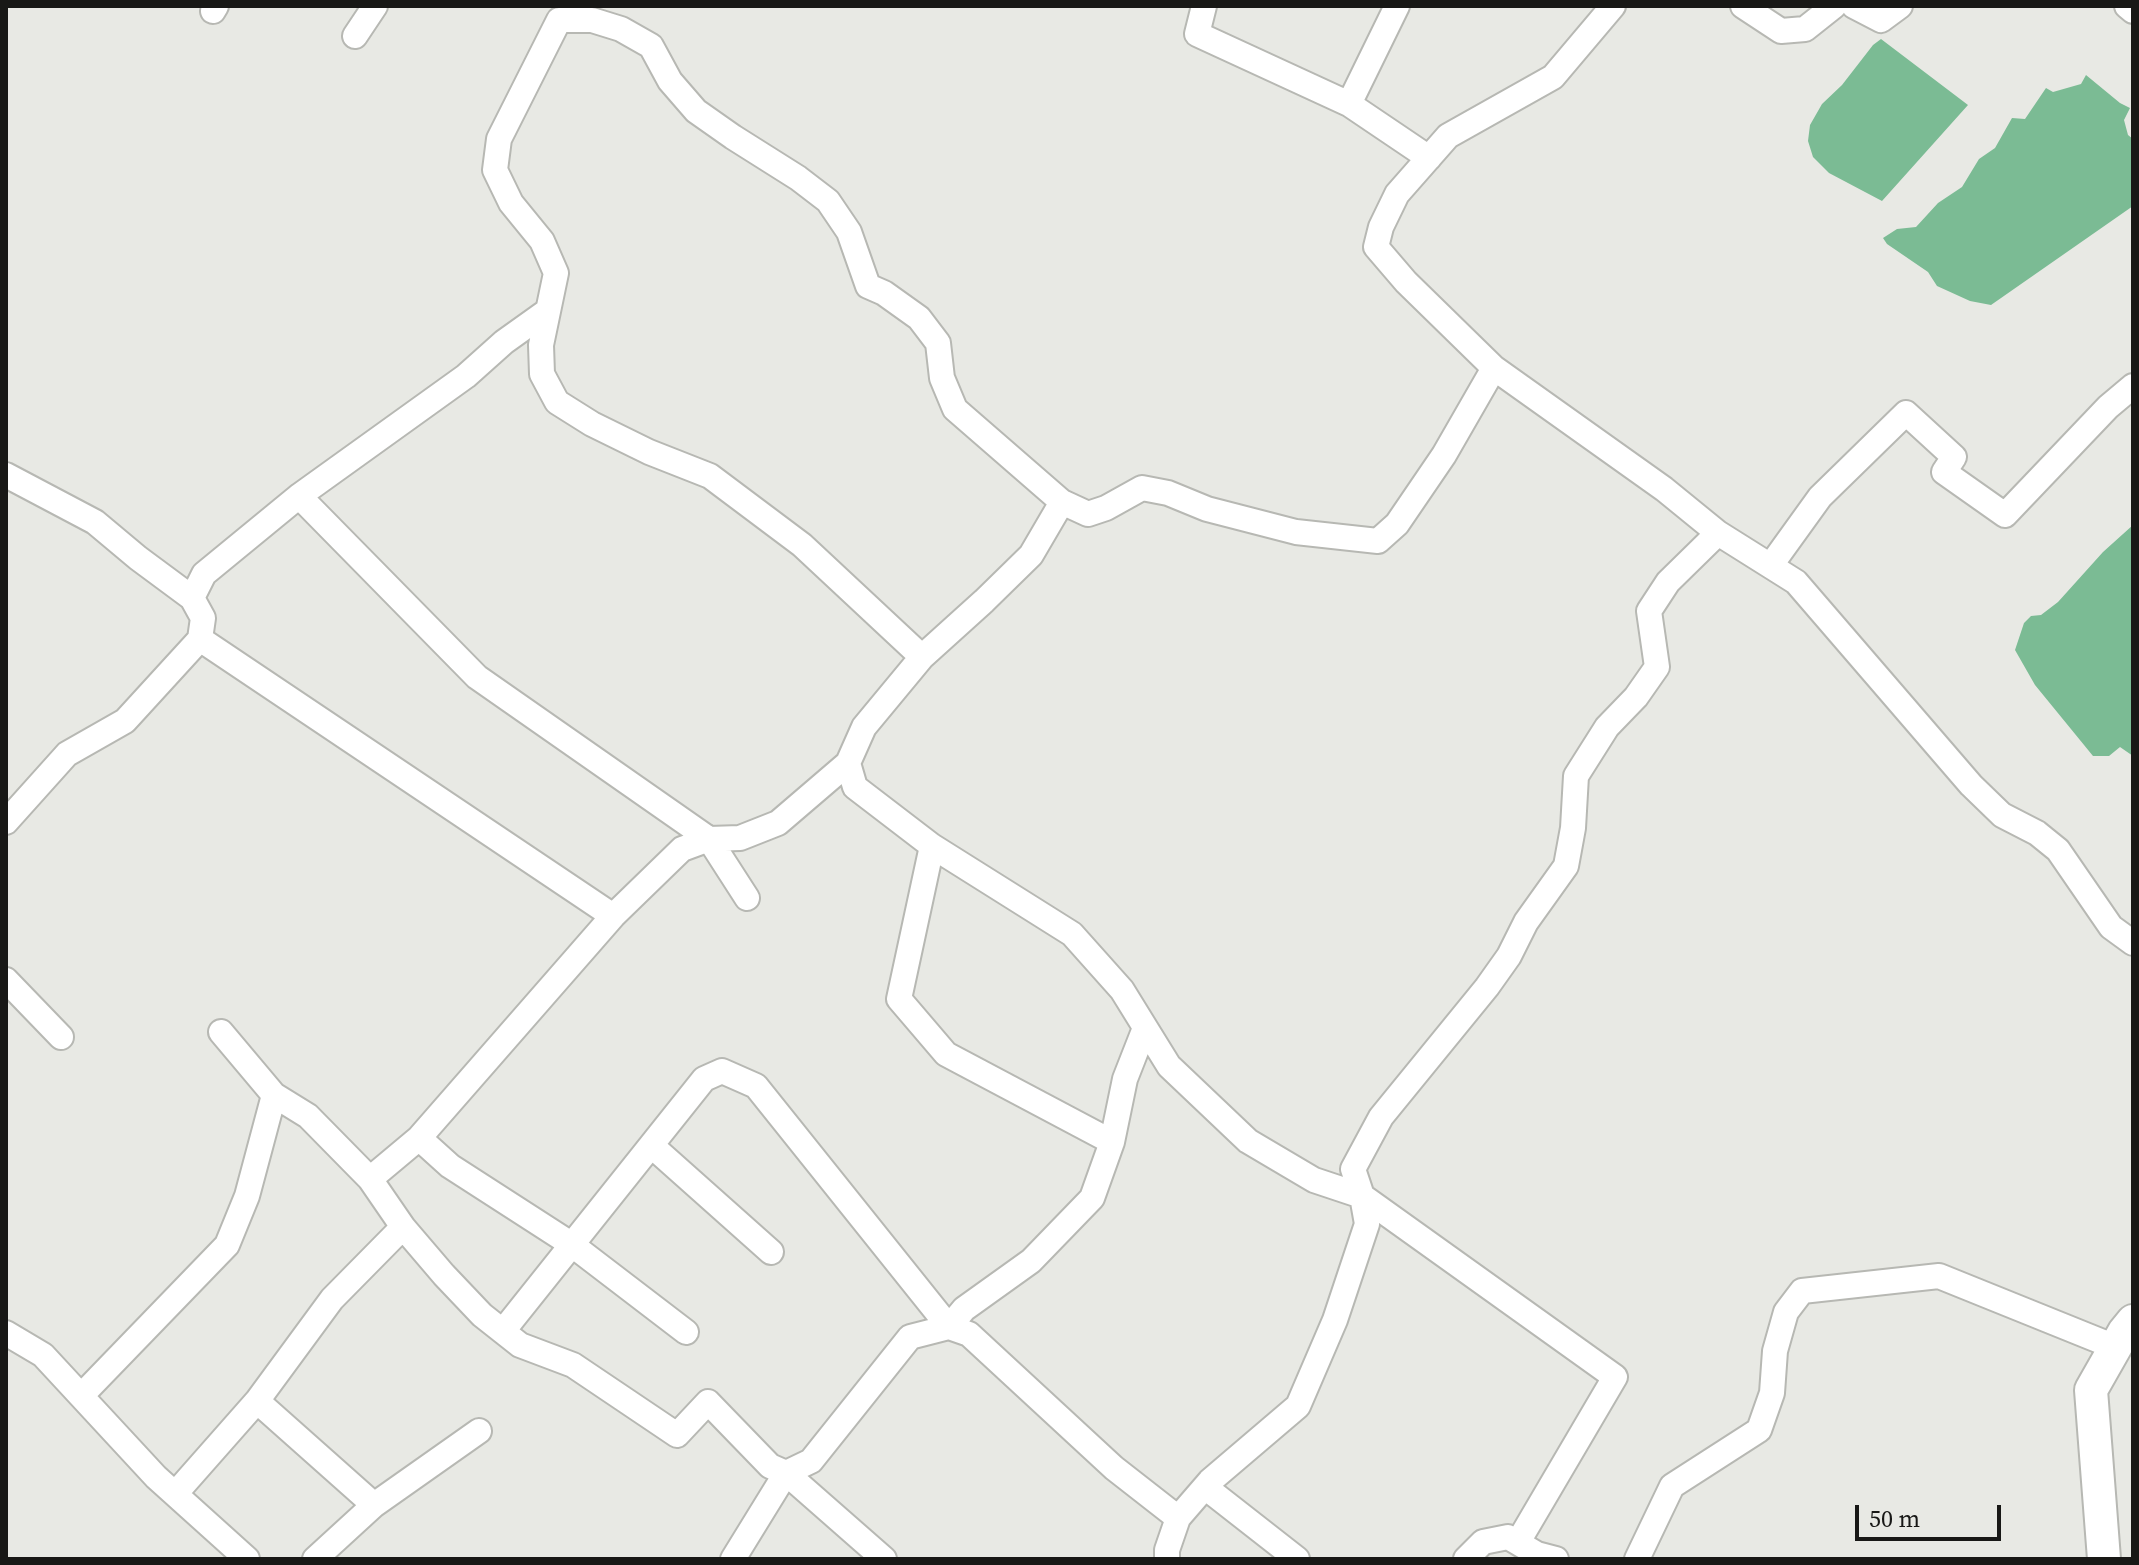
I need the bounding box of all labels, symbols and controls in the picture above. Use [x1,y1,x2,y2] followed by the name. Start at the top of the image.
[1859,1489,2005,1539] scale bar
[1869,1502,1920,1535] text: 50 m

